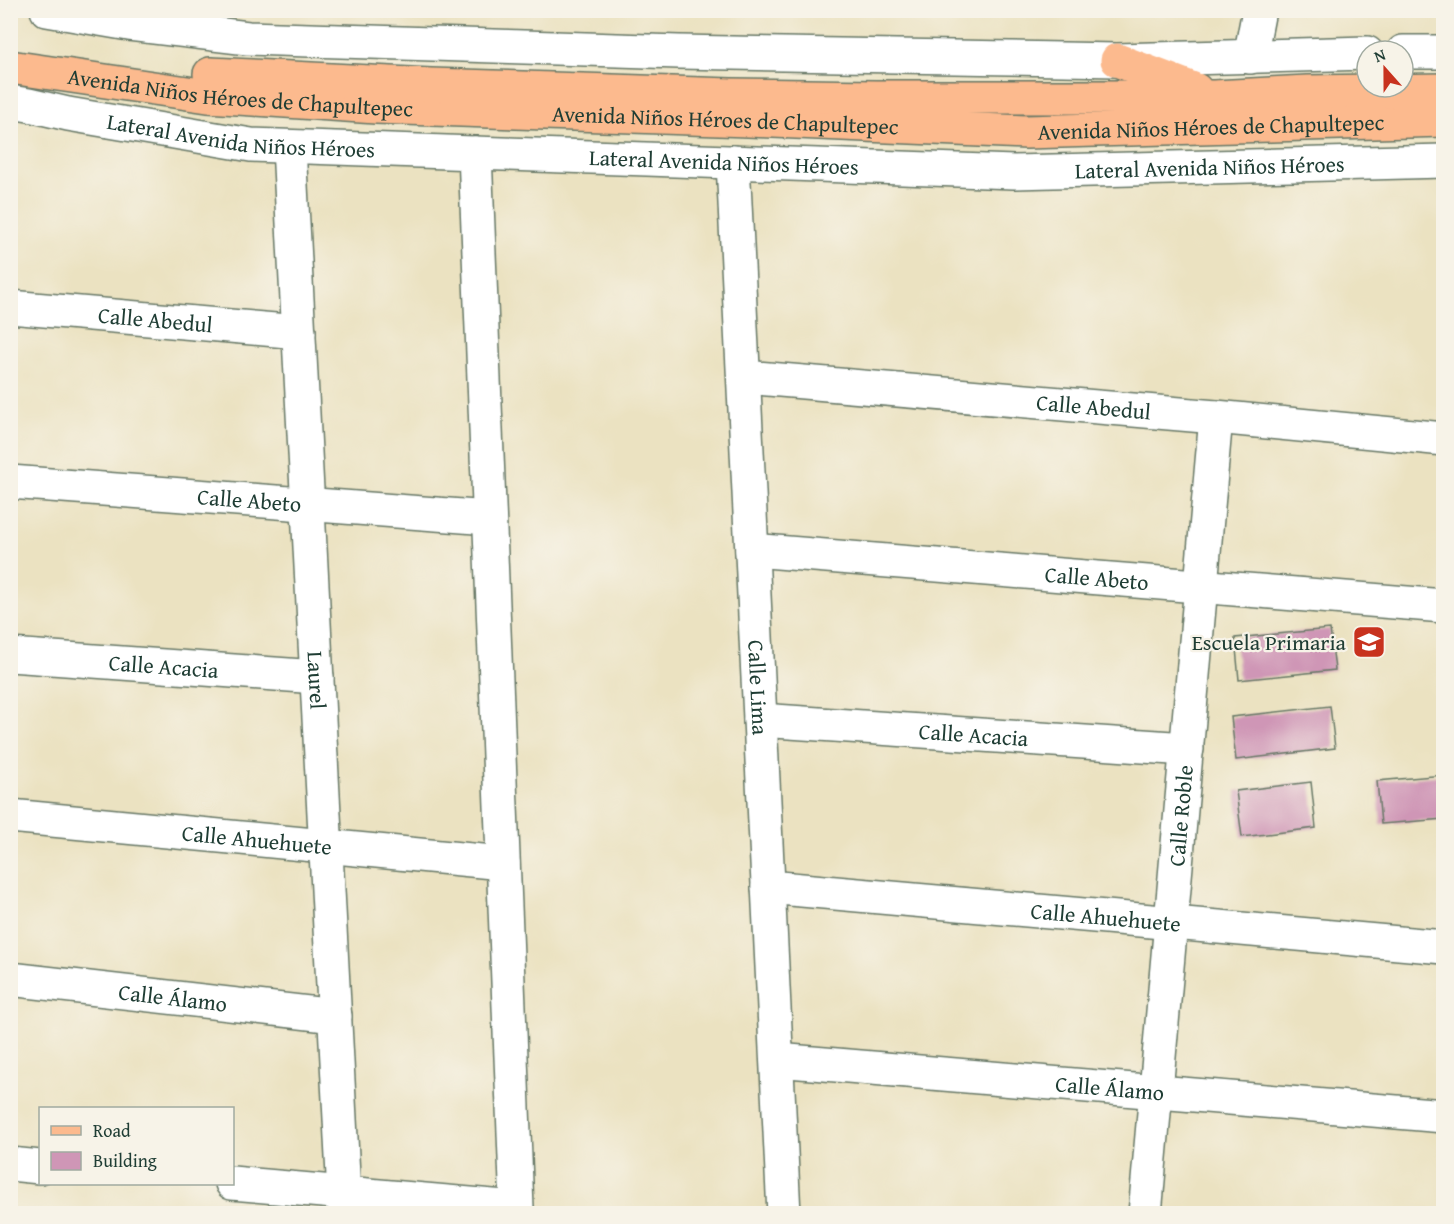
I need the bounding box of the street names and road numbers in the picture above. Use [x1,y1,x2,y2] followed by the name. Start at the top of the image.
[66,60,414,124] street label: Avenida Niños Héroes de Chapultepec
[551,97,900,142] street label: Avenida Niños Héroes de Chapultepec
[105,105,376,165] street label: Lateral Avenida Niños Héroes
[1037,106,1385,148] street label: Avenida Niños Héroes de Chapultepec
[588,141,859,182] street label: Lateral Avenida Niños Héroes
[1074,148,1345,186] street label: Lateral Avenida Niños Héroes
[97,299,214,340] street label: Calle Abedul
[1035,386,1152,427] street label: Calle Abedul
[196,480,302,520] street label: Calle Abeto
[1044,558,1150,598] street label: Calle Abeto
[740,639,777,736] street label: Calle Lima
[108,646,220,686] street label: Calle Acacia
[299,650,334,710] street label: Laurel
[918,715,1030,754] street label: Calle Acacia
[1160,763,1201,868] street label: Calle Roble
[180,816,333,863] street label: Calle Ahuehuete
[1029,894,1182,940] street label: Calle Ahuehuete
[117,975,229,1020] street label: Calle Álamo
[1054,1067,1166,1108] street label: Calle Álamo

